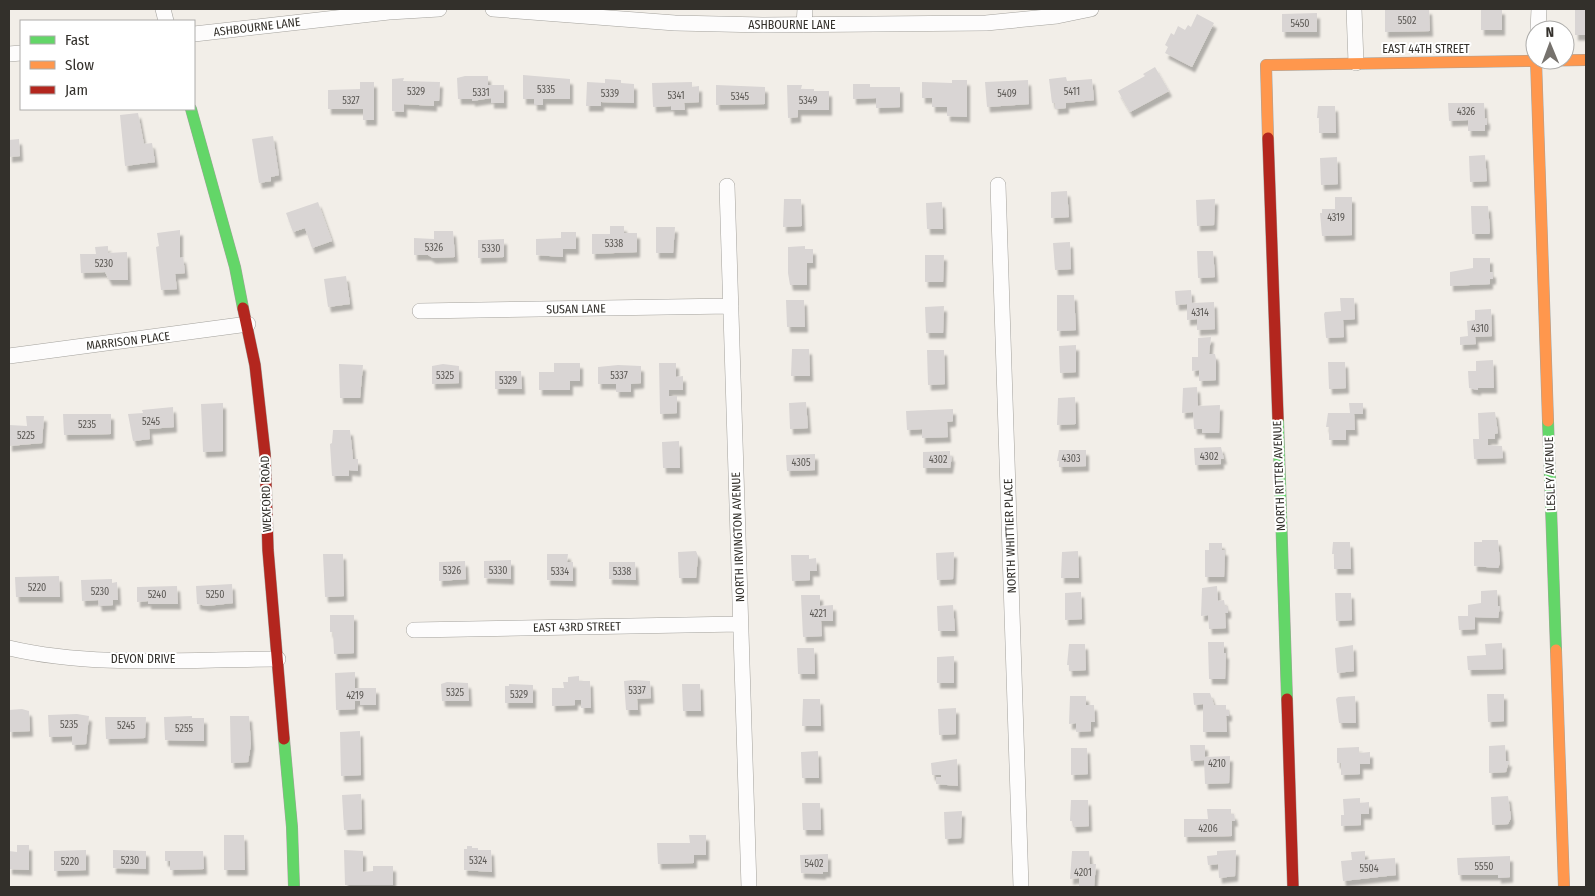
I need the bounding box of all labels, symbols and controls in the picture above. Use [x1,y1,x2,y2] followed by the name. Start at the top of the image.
[213,15,302,39] street label: ASHBOURNE LANE
[1398,15,1417,27] house number: 5502
[748,18,836,32] street label: ASHBOURNE LANE
[1290,18,1310,30] house number: 5450
[20,20,195,110] legend
[1525,20,1575,70] north arrow
[1545,24,1554,41] text: N
[65,31,89,49] text: Fast
[1382,42,1470,56] street label: EAST 44TH STREET
[65,56,94,74] text: Slow
[65,81,88,99] text: Jam
[537,84,555,96] house number: 5335
[407,86,425,98] house number: 5329
[1064,86,1080,98] house number: 5411
[472,87,490,99] house number: 5331
[601,88,619,100] house number: 5339
[997,88,1017,100] house number: 5409
[667,90,685,102] house number: 5341
[731,91,750,103] house number: 5345
[342,95,360,107] house number: 5327
[799,95,817,107] house number: 5349
[1457,106,1475,118] house number: 4326
[1327,212,1345,224] house number: 4319
[605,238,623,250] house number: 5338
[425,242,443,254] house number: 5326
[482,243,500,255] house number: 5330
[95,258,113,270] house number: 5230
[546,301,606,317] street label: SUSAN LANE
[1191,307,1209,319] house number: 4314
[1471,323,1489,335] house number: 4310
[85,329,171,353] street label: MARRISON PLACE
[436,370,454,382] house number: 5325
[610,370,628,382] house number: 5337
[499,375,517,387] house number: 5329
[142,416,160,428] house number: 5245
[78,419,96,431] house number: 5235
[1270,420,1288,531] street label: NORTH RITTER AVENUE
[17,430,35,442] house number: 5225
[1542,436,1558,511] street label: LESLEY AVENUE
[1200,451,1219,463] house number: 4302
[1062,453,1081,465] house number: 4303
[929,454,948,466] house number: 4302
[258,455,274,532] street label: WEXFORD ROAD
[791,457,811,469] house number: 4305
[729,471,747,602] street label: NORTH IRVINGTON AVENUE
[1001,478,1019,594] street label: NORTH WHITTIER PLACE
[443,565,461,577] house number: 5326
[489,565,507,577] house number: 5330
[551,566,569,578] house number: 5334
[613,566,631,578] house number: 5338
[28,582,46,594] house number: 5220
[91,586,109,598] house number: 5230
[148,589,166,601] house number: 5240
[206,589,224,601] house number: 5250
[809,608,827,620] house number: 4221
[533,619,622,635] street label: EAST 43RD STREET
[111,652,176,666] street label: DEVON DRIVE
[628,685,646,697] house number: 5337
[446,687,464,699] house number: 5325
[510,689,528,701] house number: 5329
[346,690,364,702] house number: 4219
[60,719,78,731] house number: 5235
[117,720,135,732] house number: 5245
[175,723,193,735] house number: 5255
[1208,758,1226,770] house number: 4210
[1198,823,1218,835] house number: 4206
[121,855,139,867] house number: 5230
[469,855,487,867] house number: 5324
[61,856,79,868] house number: 5220
[805,858,824,870] house number: 5402
[1475,861,1493,873] house number: 5550
[1359,863,1379,875] house number: 5504
[1074,867,1092,879] house number: 4201

